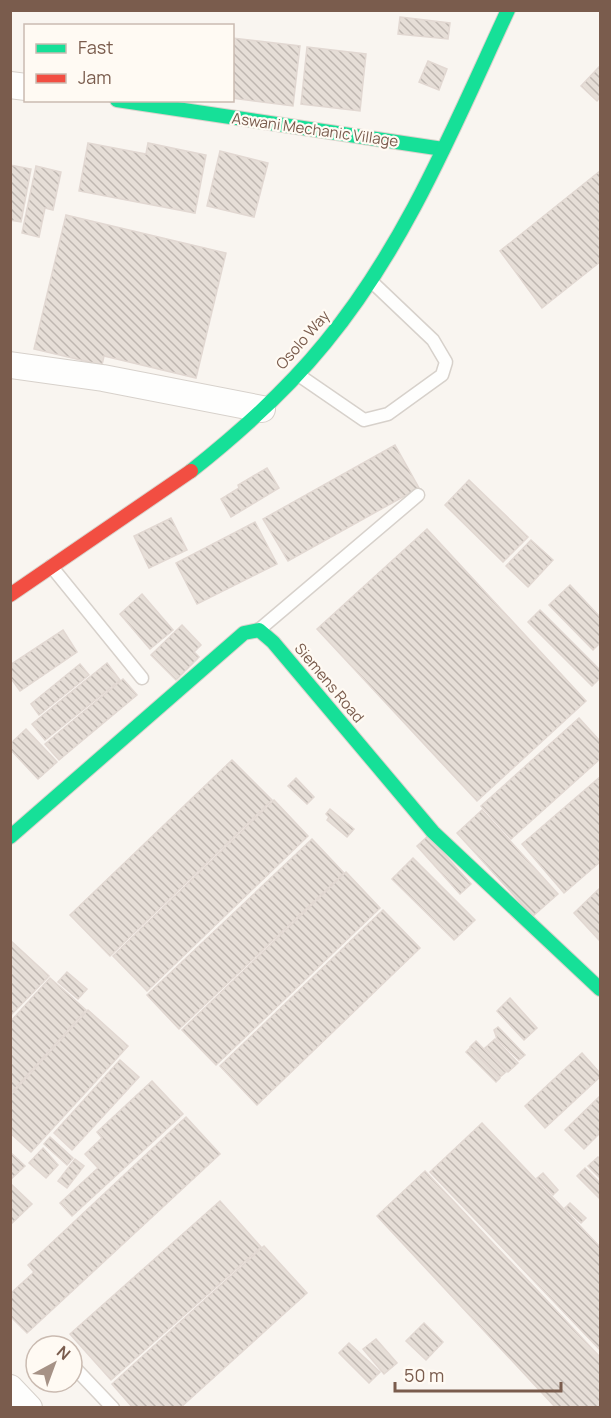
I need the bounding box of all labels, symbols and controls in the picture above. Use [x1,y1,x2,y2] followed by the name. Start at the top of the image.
[24,24,234,102] legend
[78,35,113,59] text: Fast
[78,65,112,89] text: Jam
[231,107,400,152] street label: Aswani Mechanic Village
[271,306,334,374] street label: Osolo Way
[290,638,369,727] street label: Siemens Road
[24,1334,84,1394] north arrow
[52,1341,75,1365] text: N
[395,1355,562,1393] scale bar
[404,1363,444,1387] text: 50 m

